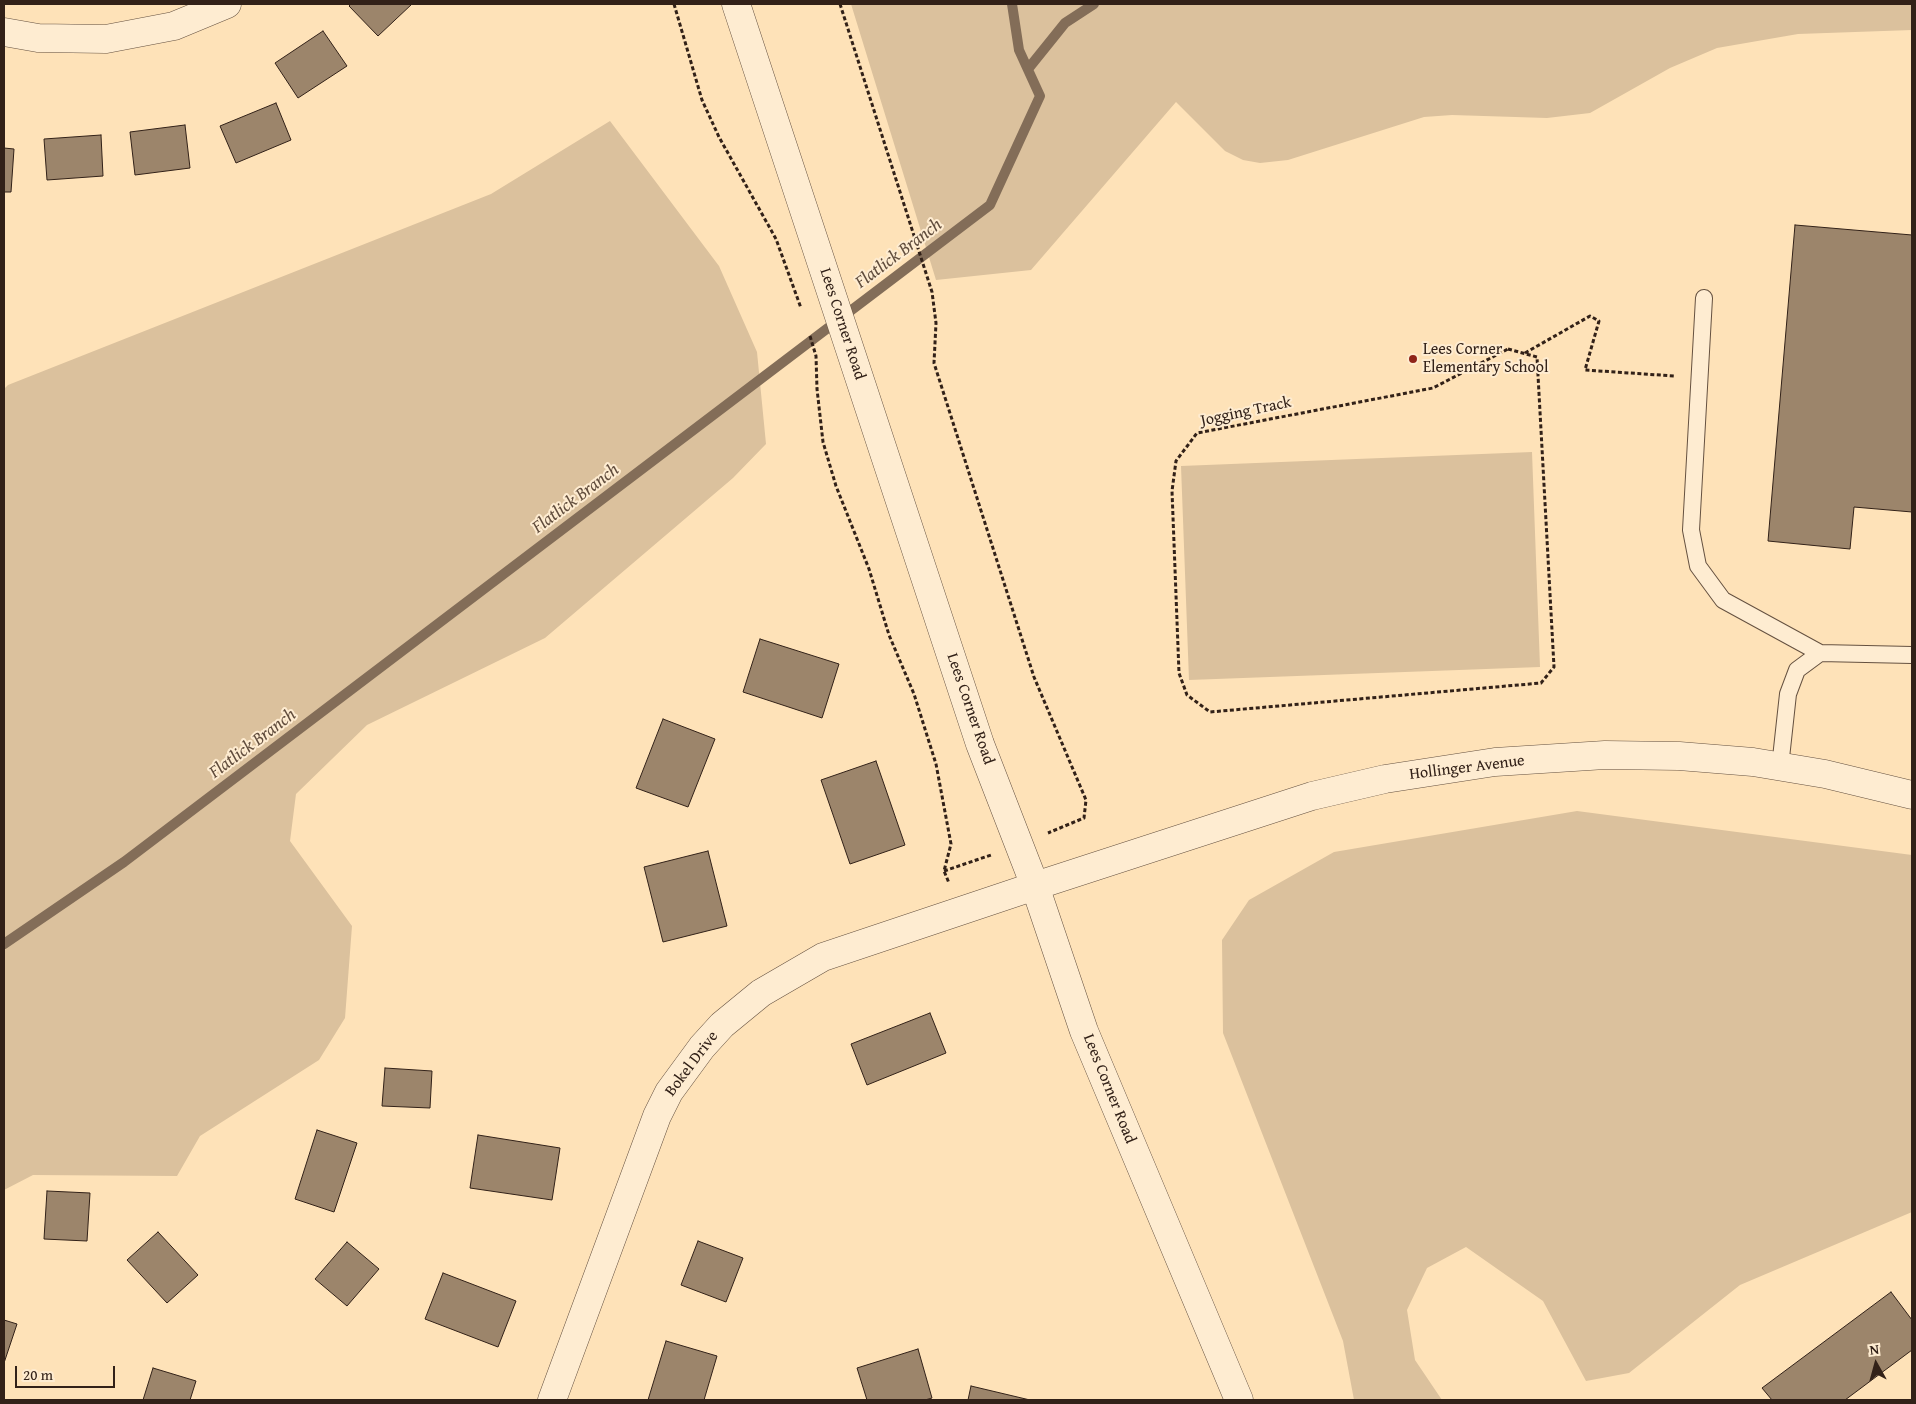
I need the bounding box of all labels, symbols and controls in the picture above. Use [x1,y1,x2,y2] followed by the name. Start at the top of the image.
[851,214,947,294] water label: Flatlick Branch
[815,266,869,382] street label: Lees Corner Road
[1423,340,1548,378] place label: Lees Corner Elementary School
[1407,353,1419,365] marker: Lees Corner Elementary School
[1199,393,1293,431] street label: Jogging Track
[528,459,624,539] water label: Flatlick Branch
[942,651,998,767] street label: Lees Corner Road
[205,704,301,784] water label: Flatlick Branch
[1408,751,1526,785] street label: Hollinger Avenue
[661,1028,723,1100] street label: Bokel Drive
[1078,1032,1140,1146] street label: Lees Corner Road
[1851,1339,1901,1389] north arrow
[1868,1339,1880,1360] text: N
[18,1356,118,1388] scale bar
[23,1364,53,1385] text: 20 m

